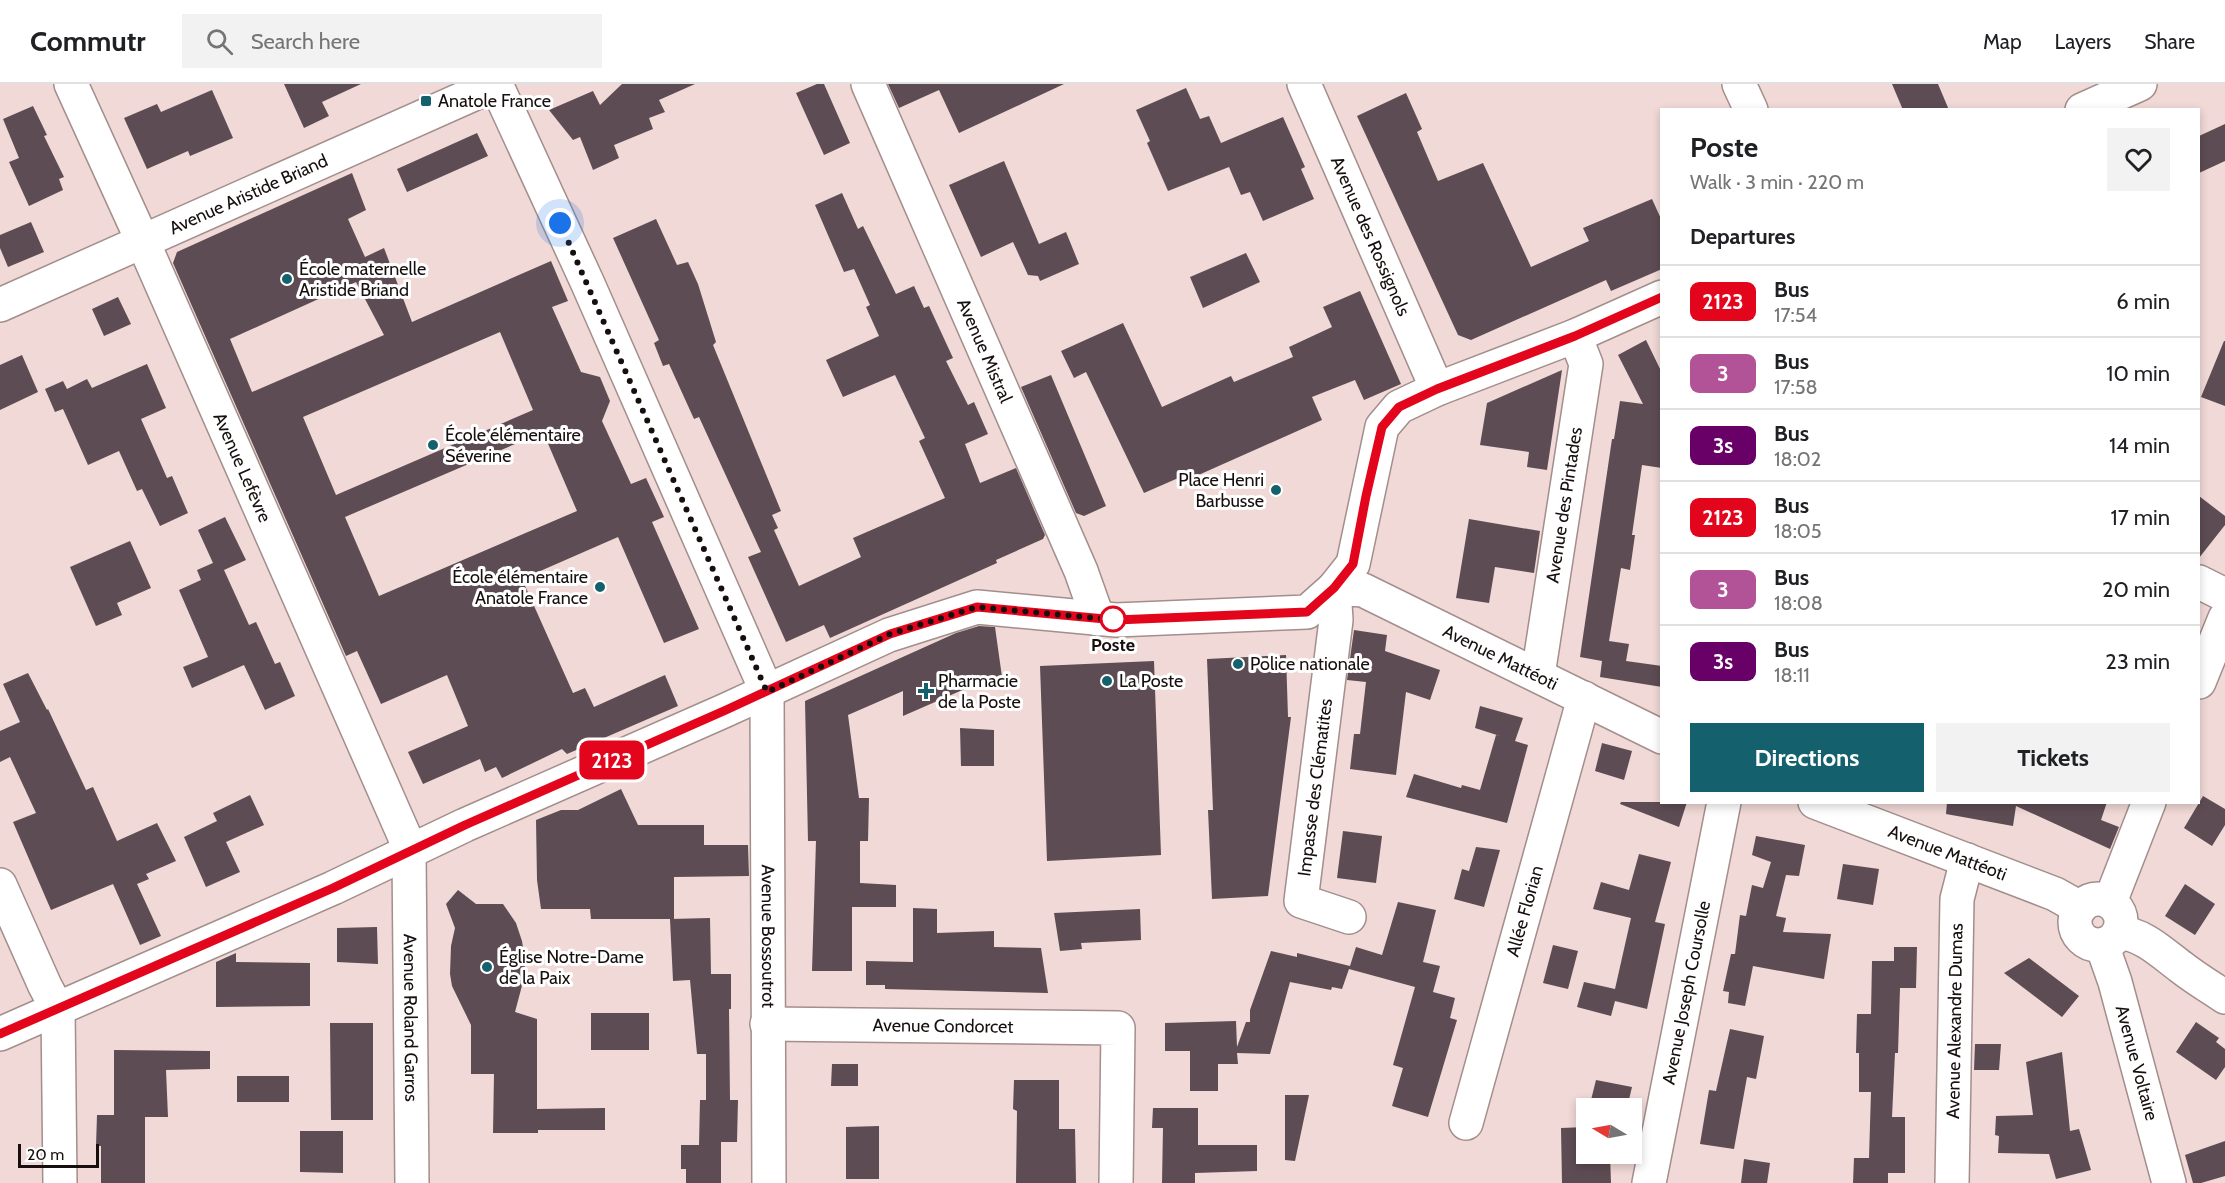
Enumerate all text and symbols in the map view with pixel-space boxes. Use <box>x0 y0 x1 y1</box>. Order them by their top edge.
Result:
search box <box>182 14 602 68</box>
text: Commutr <box>30 24 146 58</box>
icon: search <box>203 25 236 58</box>
text: Search here <box>251 28 360 55</box>
text: Map <box>1983 29 2022 54</box>
text: Layers <box>2055 29 2111 54</box>
text: Share <box>2144 29 2195 54</box>
place label: Anatole France <box>438 90 551 112</box>
marker: Anatole France <box>419 94 433 108</box>
button: heart <box>2107 128 2170 191</box>
text: Poste <box>1690 130 1758 164</box>
street label: Avenue Aristide Briand <box>166 149 331 239</box>
street label: Avenue des Rossignols <box>1326 153 1415 319</box>
text: Walk · 3 min · 220 m <box>1690 170 1864 194</box>
your location <box>545 208 575 238</box>
text: Departures <box>1690 223 1795 250</box>
place label: École maternelle Aristide Briand <box>299 258 426 301</box>
marker: École maternelle Aristide Briand <box>280 272 294 286</box>
text: Bus <box>1774 276 1809 303</box>
text: 6 min <box>2116 288 2170 315</box>
text: 2123 <box>1702 289 1744 314</box>
street label: Avenue Mistral <box>952 295 1017 407</box>
text: 17:54 <box>1774 303 1817 327</box>
text: Bus <box>1774 348 1809 375</box>
text: 10 min <box>2106 360 2170 387</box>
text: 3 <box>1717 361 1729 386</box>
text: 17:58 <box>1774 375 1818 399</box>
street label: Avenue Lefèvre <box>208 409 276 526</box>
text: Bus <box>1774 420 1809 447</box>
place label: École élémentaire Séverine <box>445 424 581 467</box>
street label: Avenue des Pintades <box>1541 426 1587 584</box>
text: 14 min <box>2109 432 2170 459</box>
text: 3s <box>1713 433 1733 458</box>
marker: École élémentaire Séverine <box>426 438 440 452</box>
text: 18:02 <box>1774 447 1821 471</box>
place label: Place Henri Barbusse <box>1178 469 1264 512</box>
marker: Place Henri Barbusse <box>1269 483 1283 497</box>
text: Bus <box>1774 492 1809 519</box>
text: 17 min <box>2111 504 2170 531</box>
text: 2123 <box>1702 505 1744 530</box>
text: 18:05 <box>1774 519 1822 543</box>
text: Bus <box>1774 564 1809 591</box>
place label: École élémentaire Anatole France <box>452 566 588 609</box>
text: 20 min <box>2102 576 2170 603</box>
text: 3 <box>1717 577 1729 602</box>
marker: École élémentaire Anatole France <box>593 580 607 594</box>
text: 18:08 <box>1774 591 1823 615</box>
marker: Poste <box>1100 606 1126 632</box>
street label: Avenue Mattéoti <box>1439 620 1561 695</box>
place label: Poste <box>1091 634 1135 656</box>
text: Bus <box>1774 636 1809 663</box>
text: 23 min <box>2105 648 2170 675</box>
text: 3s <box>1713 649 1733 674</box>
place label: Police nationale <box>1250 653 1370 675</box>
marker: Police nationale <box>1231 657 1245 671</box>
text: 18:11 <box>1774 663 1810 687</box>
place label: Pharmacie de la Poste <box>938 670 1021 713</box>
place label: La Poste <box>1119 670 1183 692</box>
marker: La Poste <box>1100 674 1114 688</box>
marker: Pharmacie de la Poste <box>919 684 933 698</box>
street label: Impasse des Clématites <box>1293 697 1337 878</box>
button: Directions <box>1690 723 1924 792</box>
button: Tickets <box>1936 723 2170 792</box>
line badge: 2123 <box>570 740 654 780</box>
text: 2123 <box>591 748 633 773</box>
street label: Avenue Mattéoti <box>1885 820 2010 885</box>
street label: Allée Florian <box>1502 863 1548 959</box>
street label: Avenue Bossoutrot <box>757 865 779 1008</box>
street label: Avenue Joseph Coursolle <box>1658 899 1715 1086</box>
street label: Avenue Alexandre Dumas <box>1942 923 1968 1119</box>
street label: Avenue Roland Garros <box>399 934 422 1102</box>
place label: Église Notre-Dame de la Paix <box>499 946 644 989</box>
marker: Église Notre-Dame de la Paix <box>480 960 494 974</box>
street label: Avenue Voltaire <box>2111 1003 2163 1123</box>
street label: Avenue Condorcet <box>873 1014 1013 1038</box>
north arrow <box>1576 1098 1642 1164</box>
map controls <box>1576 1098 1642 1164</box>
scale bar <box>18 1141 99 1168</box>
text: 20 m <box>27 1145 64 1164</box>

